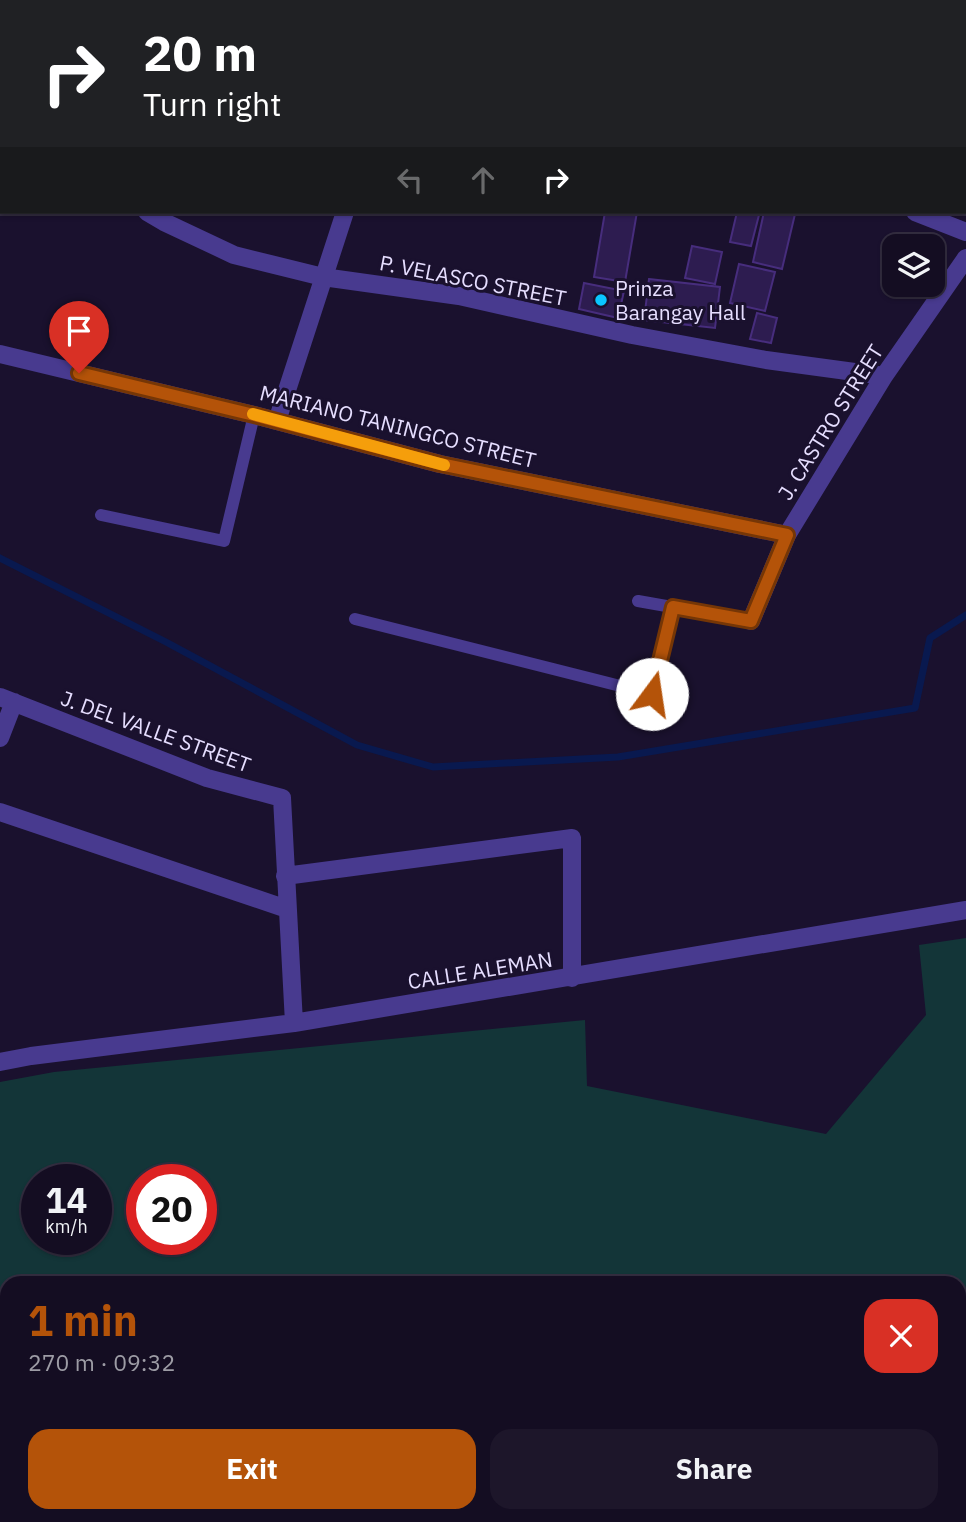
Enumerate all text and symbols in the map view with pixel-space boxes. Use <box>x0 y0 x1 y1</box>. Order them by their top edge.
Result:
text: 20 m <box>143 21 257 84</box>
icon: right <box>28 28 119 119</box>
text: Turn right <box>143 83 281 125</box>
icon: left <box>391 161 429 199</box>
icon: ahead <box>464 161 502 199</box>
icon: right <box>537 161 575 199</box>
map controls <box>882 234 945 297</box>
button: layers <box>882 234 945 297</box>
street label: P. VELASCO STREET <box>377 248 569 312</box>
place label: Prinza Barangay Hall <box>615 274 746 326</box>
marker: Prinza Barangay Hall <box>593 292 609 308</box>
pin <box>49 301 109 373</box>
icon: arrive <box>60 312 98 350</box>
street label: J. CASTRO STREET <box>771 339 889 505</box>
street label: MARIANO TANINGCO STREET <box>257 378 539 474</box>
position arrow <box>615 657 689 731</box>
street label: J. DEL VALLE STREET <box>57 684 255 778</box>
street label: CALLE ALEMAN <box>406 945 554 995</box>
speed limit sign: 20 <box>126 1164 217 1255</box>
text: 14 <box>45 1177 88 1223</box>
text: km/h <box>45 1215 88 1238</box>
text: 1 min <box>28 1293 138 1348</box>
button: close <box>864 1299 938 1373</box>
text: 270 m · 09:32 <box>28 1347 175 1377</box>
button: Exit <box>28 1429 476 1509</box>
button: Share <box>490 1429 938 1509</box>

